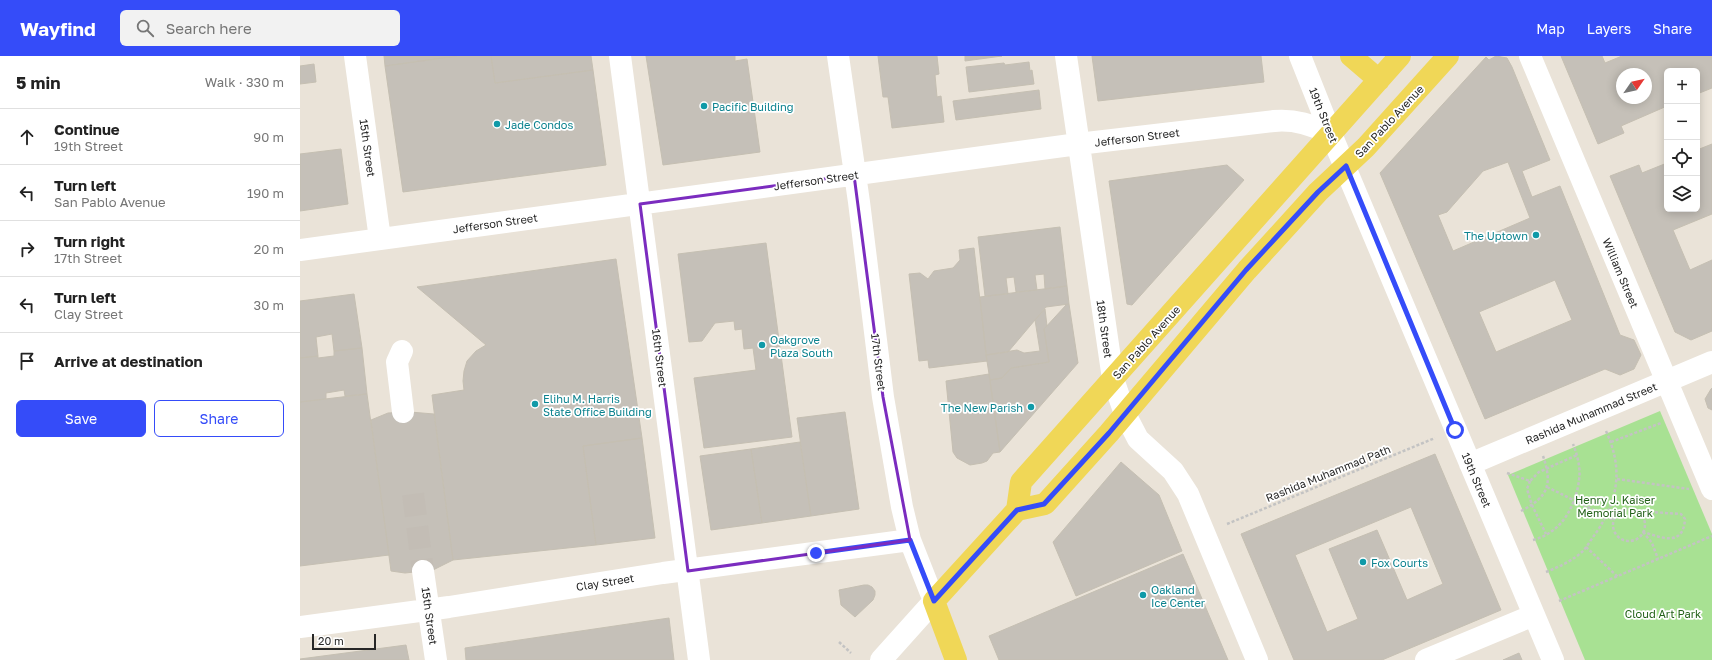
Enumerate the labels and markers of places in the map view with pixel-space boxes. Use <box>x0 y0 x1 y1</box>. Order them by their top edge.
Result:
place label: Pacific Building <box>712 100 794 113</box>
marker: Pacific Building <box>699 101 709 111</box>
place label: Jade Condos <box>505 118 573 131</box>
marker: Jade Condos <box>492 119 502 129</box>
place label: The Uptown <box>1464 229 1528 242</box>
marker: The Uptown <box>1531 230 1541 240</box>
place label: Oakgrove Plaza South <box>770 333 833 359</box>
marker: Oakgrove Plaza South <box>757 340 767 350</box>
place label: Elihu M. Harris State Office Building <box>543 392 652 418</box>
marker: Elihu M. Harris State Office Building <box>530 399 540 409</box>
place label: The New Parish <box>941 401 1023 414</box>
marker: The New Parish <box>1026 402 1036 412</box>
place label: Fox Courts <box>1371 556 1428 569</box>
marker: Fox Courts <box>1358 557 1368 567</box>
place label: Oakland Ice Center <box>1151 583 1206 609</box>
marker: Oakland Ice Center <box>1138 590 1148 600</box>

